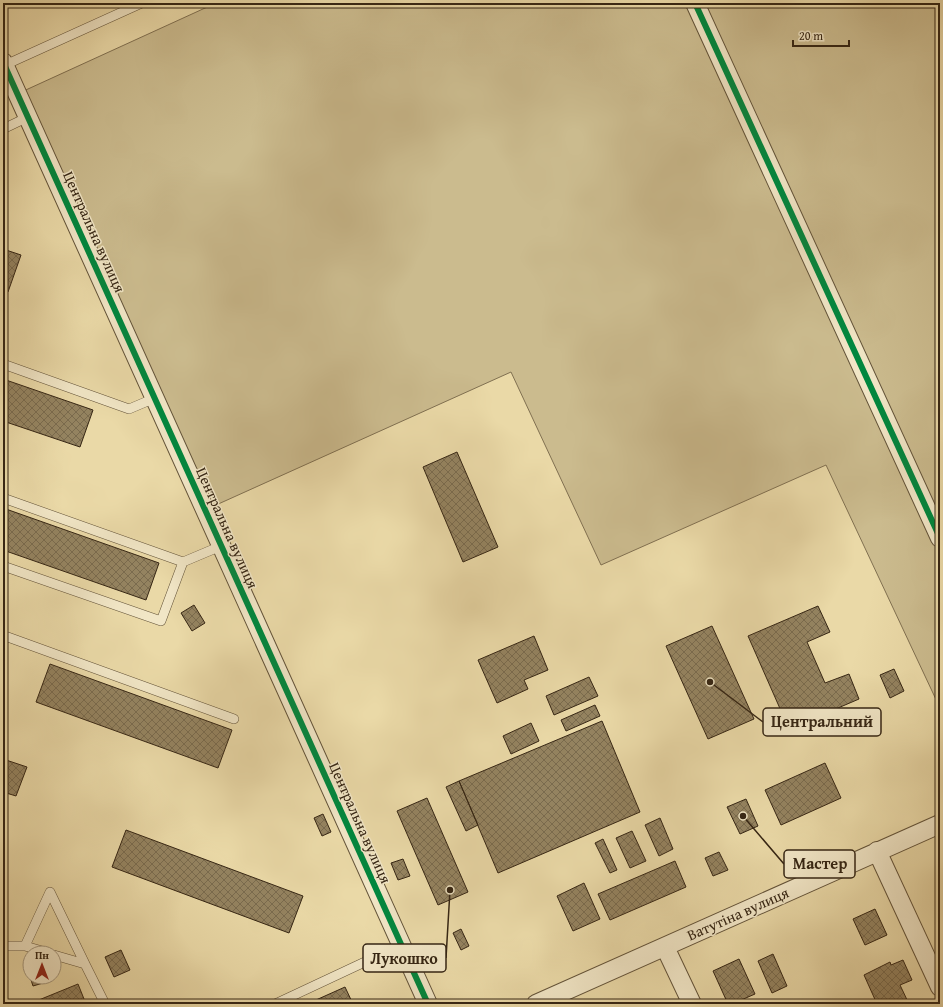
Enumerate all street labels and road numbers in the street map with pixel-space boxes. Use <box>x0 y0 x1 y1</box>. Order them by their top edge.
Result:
street label: Центральна вулиця <box>58 168 131 296</box>
street label: Центральна вулиця <box>191 464 264 592</box>
street label: Центральна вулиця <box>324 759 397 887</box>
street label: Ватутіна вулиця <box>684 882 792 945</box>

